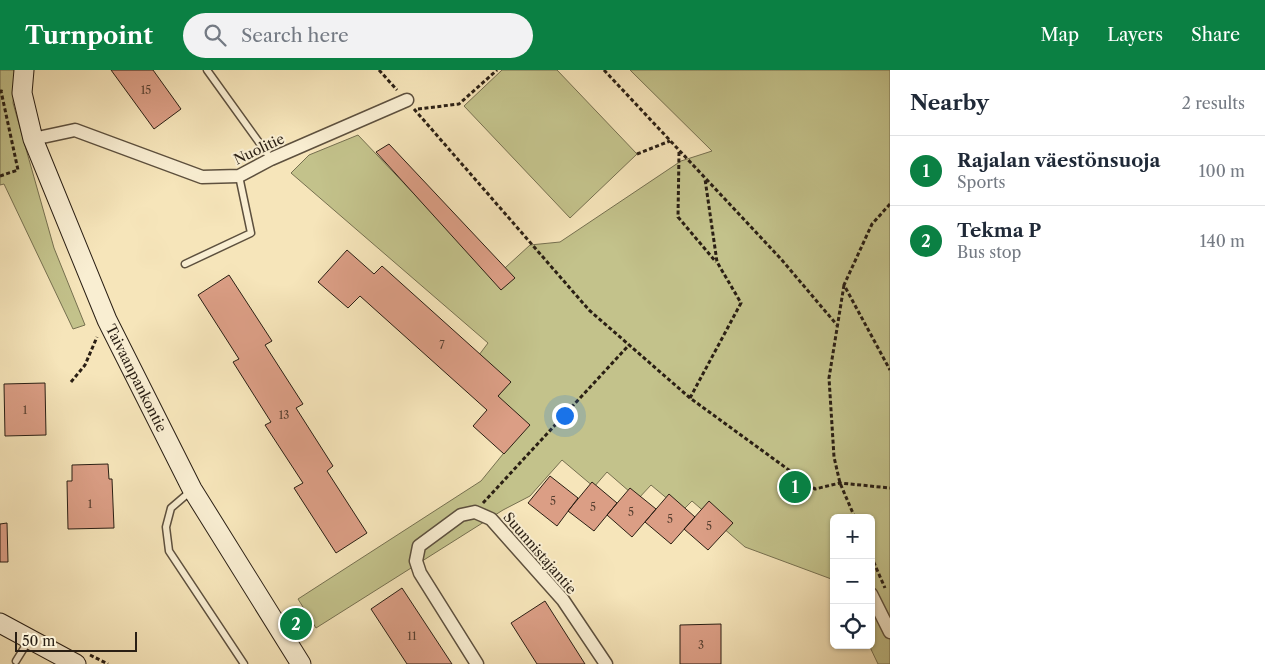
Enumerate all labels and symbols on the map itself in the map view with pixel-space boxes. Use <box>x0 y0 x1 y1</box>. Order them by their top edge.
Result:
house number: 15 <box>141 83 151 97</box>
street label: Nuolitie <box>231 129 287 169</box>
street label: Taivaanpankontie <box>102 321 171 435</box>
house number: 7 <box>439 338 445 352</box>
house number: 1 <box>23 403 28 417</box>
your location <box>552 403 578 429</box>
house number: 13 <box>279 408 289 422</box>
pin: 1 <box>779 468 811 506</box>
house number: 5 <box>550 494 556 508</box>
house number: 1 <box>88 497 93 511</box>
house number: 5 <box>590 500 596 514</box>
house number: 5 <box>628 505 634 519</box>
street label: Suunnistajantie <box>499 508 581 598</box>
house number: 5 <box>667 512 673 526</box>
house number: 5 <box>706 519 712 533</box>
pin: 2 <box>280 605 312 643</box>
scale bar <box>15 629 138 652</box>
house number: 11 <box>407 629 417 643</box>
house number: 3 <box>698 638 704 652</box>

